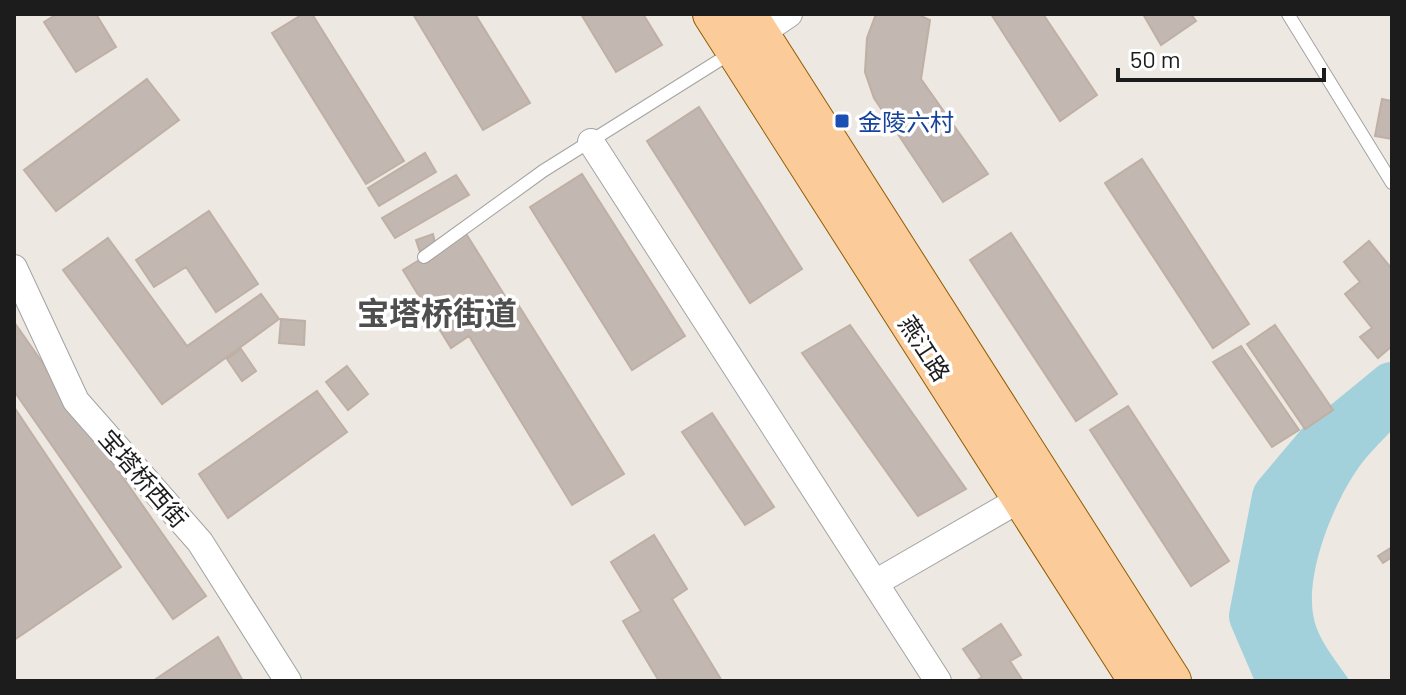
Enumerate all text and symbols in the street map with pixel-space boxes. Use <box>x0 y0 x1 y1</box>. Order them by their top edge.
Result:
scale bar <box>1118 32 1324 82</box>
text: 50 m <box>1130 44 1181 73</box>
place label: 金陵六村 <box>858 107 954 136</box>
marker: 金陵六村 <box>833 112 851 130</box>
district label: 宝塔桥街道 <box>357 293 517 331</box>
street label: 燕江路 <box>893 310 957 386</box>
street label: 宝塔桥西街 <box>94 423 194 533</box>

